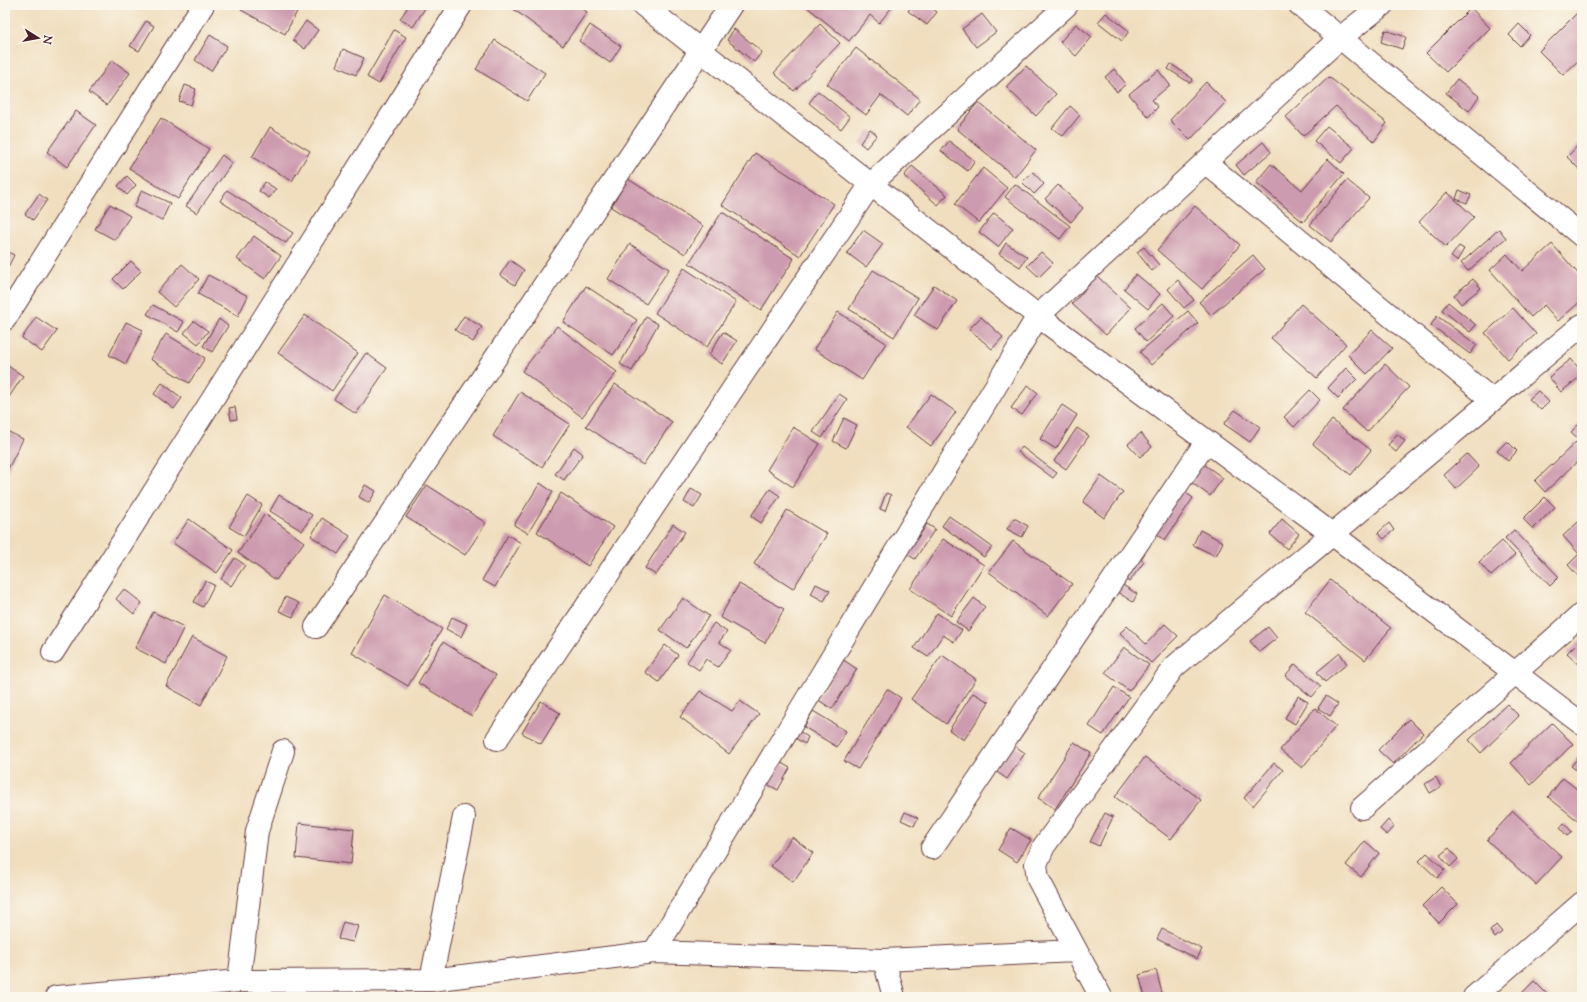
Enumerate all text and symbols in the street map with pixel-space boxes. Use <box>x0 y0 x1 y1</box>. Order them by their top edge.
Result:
north arrow <box>18 18 58 58</box>
text: N <box>38 33 56 46</box>

